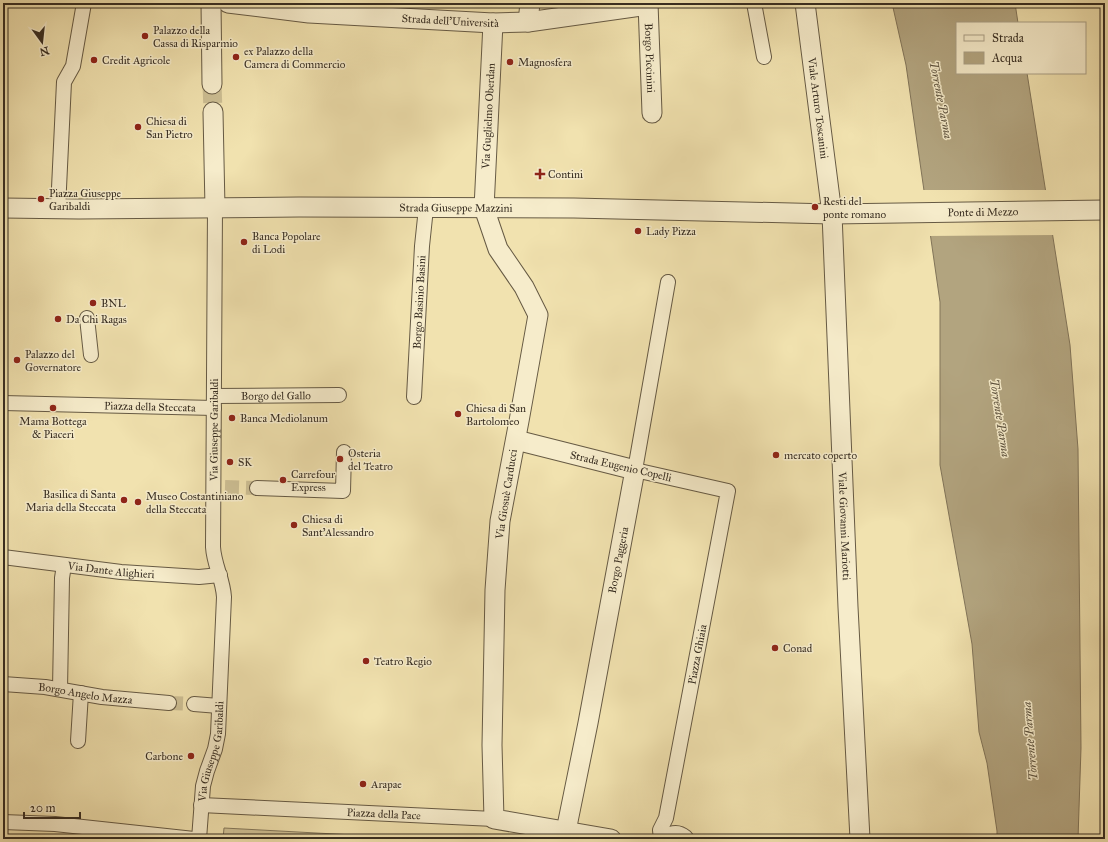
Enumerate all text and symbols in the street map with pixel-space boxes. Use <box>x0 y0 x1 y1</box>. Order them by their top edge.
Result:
street label: Strada dell'Università <box>401 12 499 30</box>
north arrow <box>22 22 62 62</box>
legend <box>956 22 1086 74</box>
street label: Borgo Piccinini <box>642 23 657 93</box>
place label: Palazzo della Cassa di Risparmio <box>153 24 238 50</box>
marker: Palazzo della Cassa di Risparmio <box>140 31 150 41</box>
text: Strada <box>992 31 1025 45</box>
text: N <box>38 44 51 59</box>
place label: ex Palazzo della Camera di Commercio <box>244 45 346 71</box>
text: Acqua <box>991 51 1023 66</box>
marker: ex Palazzo della Camera di Commercio <box>231 52 241 62</box>
place label: Credit Agricole <box>102 54 171 67</box>
marker: Credit Agricole <box>89 55 99 65</box>
place label: Magnosfera <box>518 56 572 69</box>
street label: Viale Arturo Toscanini <box>805 56 831 160</box>
marker: Magnosfera <box>505 57 515 67</box>
water label: Torrente Parma <box>927 60 955 140</box>
street label: Via Guglielmo Oberdan <box>479 63 498 170</box>
place label: Chiesa di San Pietro <box>146 115 193 141</box>
marker: Chiesa di San Pietro <box>133 122 143 132</box>
place label: Contini <box>548 168 583 181</box>
marker: Contini <box>535 169 545 179</box>
place label: Piazza Giuseppe Garibaldi <box>49 187 122 213</box>
marker: Piazza Giuseppe Garibaldi <box>36 194 46 204</box>
place label: Resti del ponte romano <box>822 195 886 221</box>
street label: Strada Giuseppe Mazzini <box>399 201 513 215</box>
marker: Resti del ponte romano <box>810 202 820 212</box>
street label: Ponte di Mezzo <box>947 205 1019 219</box>
place label: Lady Pizza <box>646 225 696 238</box>
marker: Lady Pizza <box>633 226 643 236</box>
place label: Banca Popolare di Lodi <box>252 230 321 256</box>
marker: Banca Popolare di Lodi <box>239 237 249 247</box>
street label: Borgo Basinio Basini <box>411 255 429 349</box>
place label: BNL <box>101 297 126 310</box>
marker: BNL <box>88 298 98 308</box>
place label: Da Chi Ragas <box>66 313 127 326</box>
marker: Da Chi Ragas <box>53 314 63 324</box>
place label: Palazzo del Governatore <box>25 348 82 374</box>
marker: Palazzo del Governatore <box>12 355 22 365</box>
water label: Torrente Parma <box>987 378 1013 458</box>
street label: Via Giuseppe Garibaldi <box>207 379 221 482</box>
street label: Borgo del Gallo <box>241 389 311 403</box>
street label: Piazza della Steccata <box>104 399 196 415</box>
place label: Chiesa di San Bartolomeo <box>466 402 526 428</box>
marker: Mama Bottega & Piaceri <box>48 403 58 413</box>
marker: Chiesa di San Bartolomeo <box>453 409 463 419</box>
place label: Banca Mediolanum <box>240 412 329 425</box>
marker: Banca Mediolanum <box>227 413 237 423</box>
place label: Mama Bottega & Piaceri <box>19 415 87 441</box>
place label: Osteria del Teatro <box>348 447 393 473</box>
street label: Via Giosuè Carducci <box>493 448 520 541</box>
street label: Strada Eugenio Copelli <box>569 448 673 485</box>
place label: mercato coperto <box>784 449 857 462</box>
marker: mercato coperto <box>771 450 781 460</box>
marker: Osteria del Teatro <box>335 454 345 464</box>
place label: SK <box>238 456 253 469</box>
marker: SK <box>225 457 235 467</box>
place label: Carrefour Express <box>291 468 336 494</box>
street label: Viale Giovanni Mariotti <box>835 471 853 581</box>
marker: Carrefour Express <box>278 475 288 485</box>
place label: Basilica di Santa Maria della Steccata <box>26 488 116 514</box>
place label: Museo Costantiniano della Steccata <box>146 490 244 516</box>
marker: Basilica di Santa Maria della Steccata <box>119 495 129 505</box>
marker: Museo Costantiniano della Steccata <box>133 497 143 507</box>
place label: Chiesa di Sant'Alessandro <box>302 513 374 539</box>
marker: Chiesa di Sant'Alessandro <box>289 520 299 530</box>
street label: Borgo Paggeria <box>606 525 631 594</box>
street label: Via Dante Alighieri <box>66 559 155 581</box>
street label: Piazza Ghiaia <box>685 623 710 686</box>
place label: Conad <box>783 642 813 655</box>
marker: Conad <box>770 643 780 653</box>
place label: Teatro Regio <box>374 655 432 668</box>
marker: Teatro Regio <box>361 656 371 666</box>
street label: Borgo Angelo Mazza <box>38 681 133 707</box>
street label: Via Giuseppe Garibaldi <box>196 701 226 803</box>
water label: Torrente Parma <box>1020 701 1040 781</box>
place label: Carbone <box>145 750 183 763</box>
marker: Carbone <box>186 751 196 761</box>
place label: Arapae <box>370 778 402 791</box>
marker: Arapae <box>358 779 368 789</box>
scale bar <box>24 794 80 820</box>
text: 20 m <box>30 801 56 815</box>
street label: Piazza della Pace <box>346 806 422 823</box>

